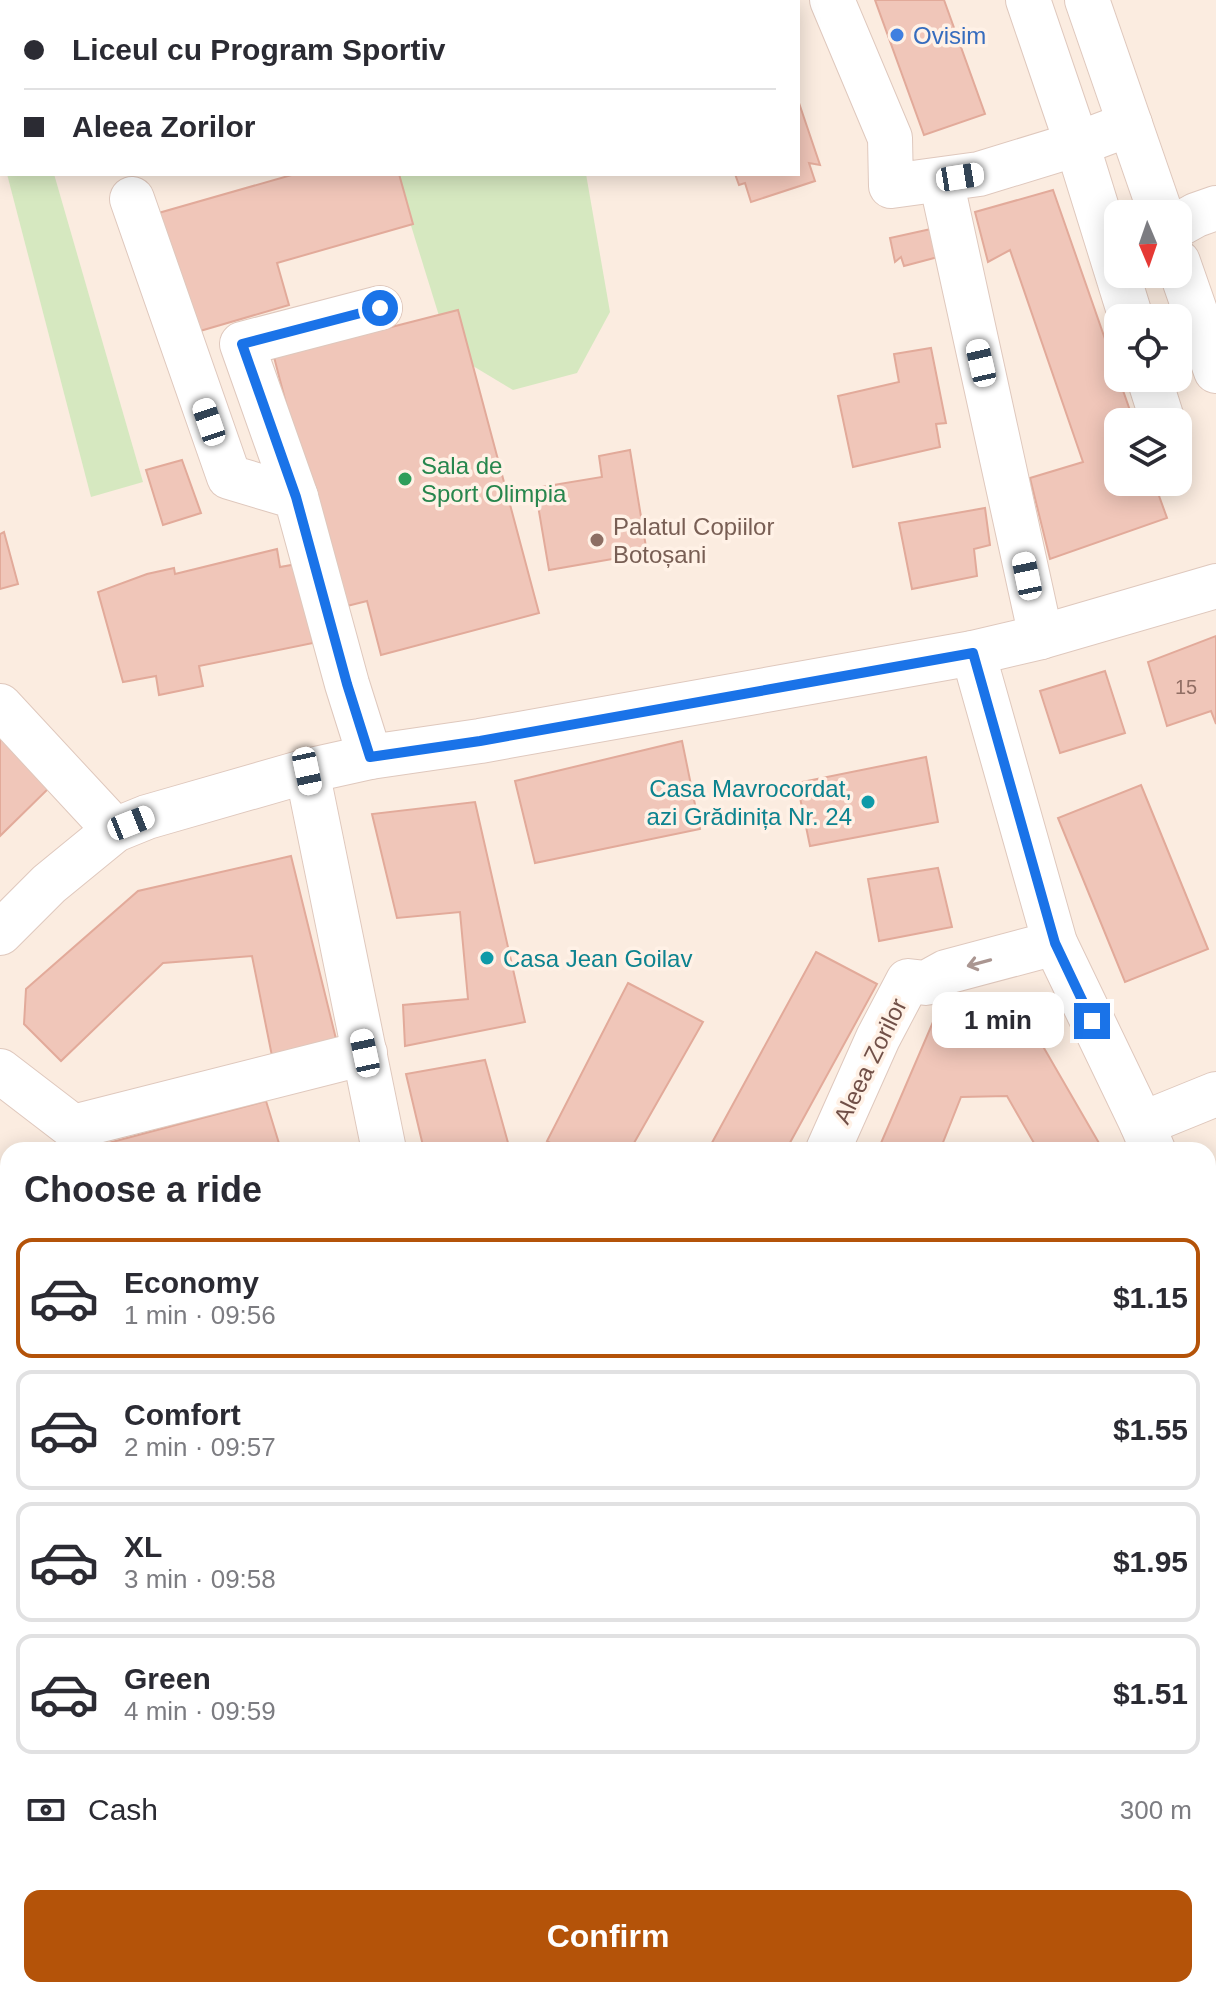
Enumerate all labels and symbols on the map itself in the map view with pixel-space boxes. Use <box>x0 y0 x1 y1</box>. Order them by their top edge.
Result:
place label: Ovisim <box>913 22 986 49</box>
marker: Ovisim <box>888 26 906 44</box>
car <box>934 161 986 193</box>
north arrow <box>1104 200 1192 288</box>
route start <box>362 290 398 326</box>
car <box>964 337 998 389</box>
car <box>190 395 228 449</box>
place label: Sala de Sport Olimpia <box>421 452 567 507</box>
marker: Sala de Sport Olimpia <box>396 470 414 488</box>
place label: Palatul Copiilor Botoșani <box>613 513 774 568</box>
marker: Palatul Copiilor Botoșani <box>588 531 606 549</box>
car <box>1010 550 1044 602</box>
house number: 15 <box>1175 676 1197 698</box>
car <box>290 745 324 797</box>
place label: Casa Mavrocordat, azi Grădinița Nr. 24 <box>647 775 852 830</box>
marker: Casa Mavrocordat, azi Grădinița Nr. 24 <box>859 793 877 811</box>
car <box>104 803 158 843</box>
place label: Casa Jean Goilav <box>503 945 692 972</box>
marker: Casa Jean Goilav <box>478 949 496 967</box>
one-way arrow <box>967 956 993 971</box>
callout: 1 min <box>932 993 1064 1049</box>
street label: Aleea Zorilor <box>828 994 912 1128</box>
route end <box>1074 1003 1110 1039</box>
car <box>348 1027 382 1079</box>

